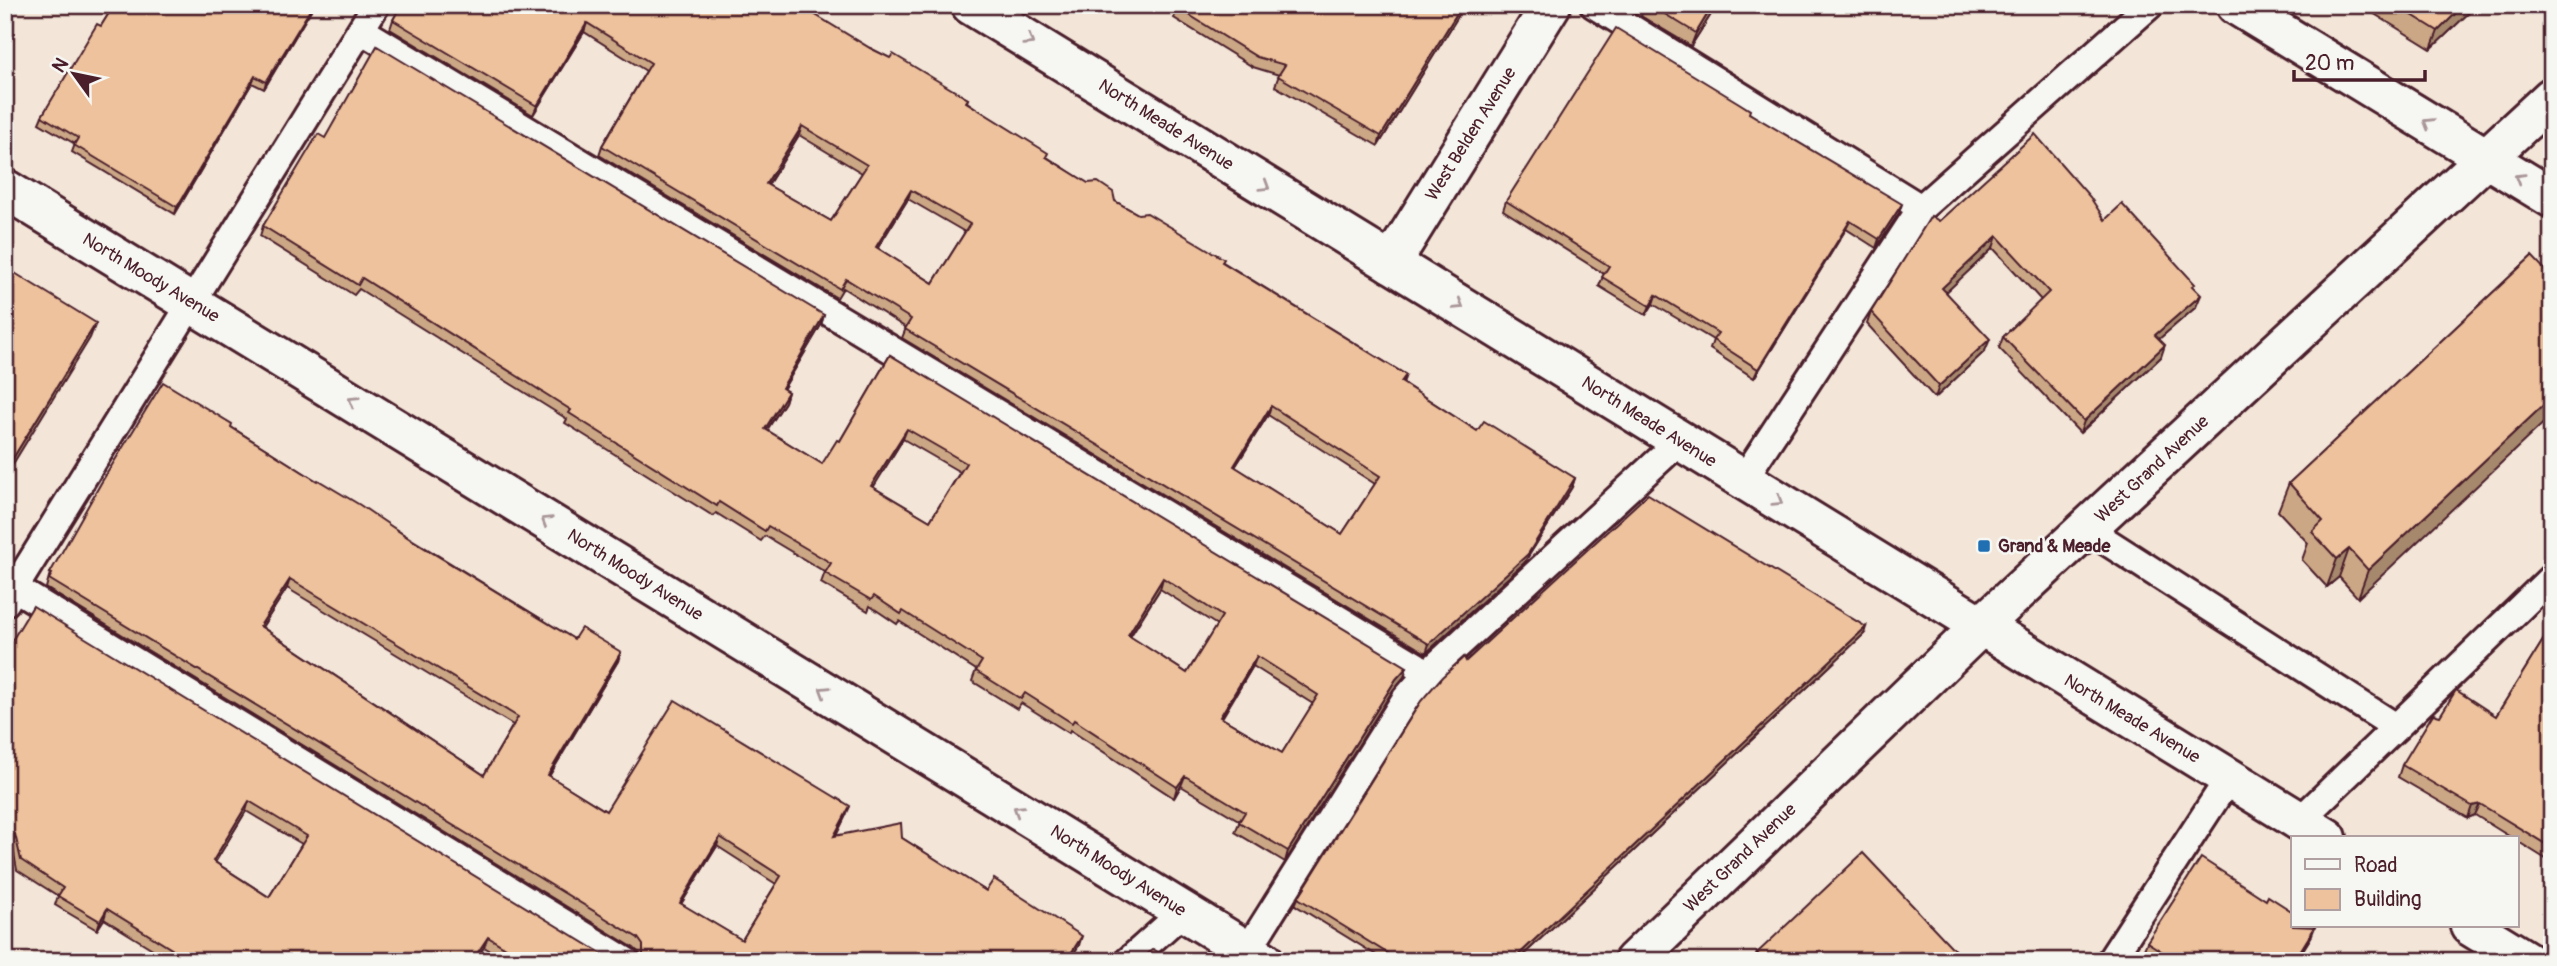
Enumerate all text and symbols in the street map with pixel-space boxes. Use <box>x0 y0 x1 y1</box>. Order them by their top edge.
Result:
one-way arrow <box>1021 33 1034 46</box>
north arrow <box>38 38 108 108</box>
scale bar <box>2294 38 2426 82</box>
text: 20 m <box>2305 50 2354 77</box>
text: N <box>47 53 74 77</box>
street label: West Belden Avenue <box>1421 63 1522 205</box>
street label: North Meade Avenue <box>1094 74 1238 176</box>
one-way arrow <box>2423 118 2436 131</box>
one-way arrow <box>2514 174 2527 187</box>
one-way arrow <box>1257 177 1270 190</box>
street label: North Moody Avenue <box>78 228 224 328</box>
one-way arrow <box>1451 296 1464 309</box>
street label: North Meade Avenue <box>1577 371 1721 473</box>
one-way arrow <box>347 397 360 410</box>
street label: West Grand Avenue <box>2090 410 2214 528</box>
one-way arrow <box>1770 492 1783 505</box>
one-way arrow <box>541 516 554 529</box>
street label: North Moody Avenue <box>563 524 707 626</box>
place label: Grand & Meade <box>1998 535 2111 558</box>
marker: Grand & Meade <box>1976 538 1992 554</box>
street label: North Meade Avenue <box>2060 669 2205 769</box>
one-way arrow <box>818 686 831 699</box>
street label: West Grand Avenue <box>1679 798 1801 918</box>
one-way arrow <box>1012 805 1025 818</box>
street label: North Moody Avenue <box>1046 820 1190 922</box>
legend <box>2291 836 2518 928</box>
text: Road <box>2354 852 2398 879</box>
text: Building <box>2354 886 2421 913</box>

